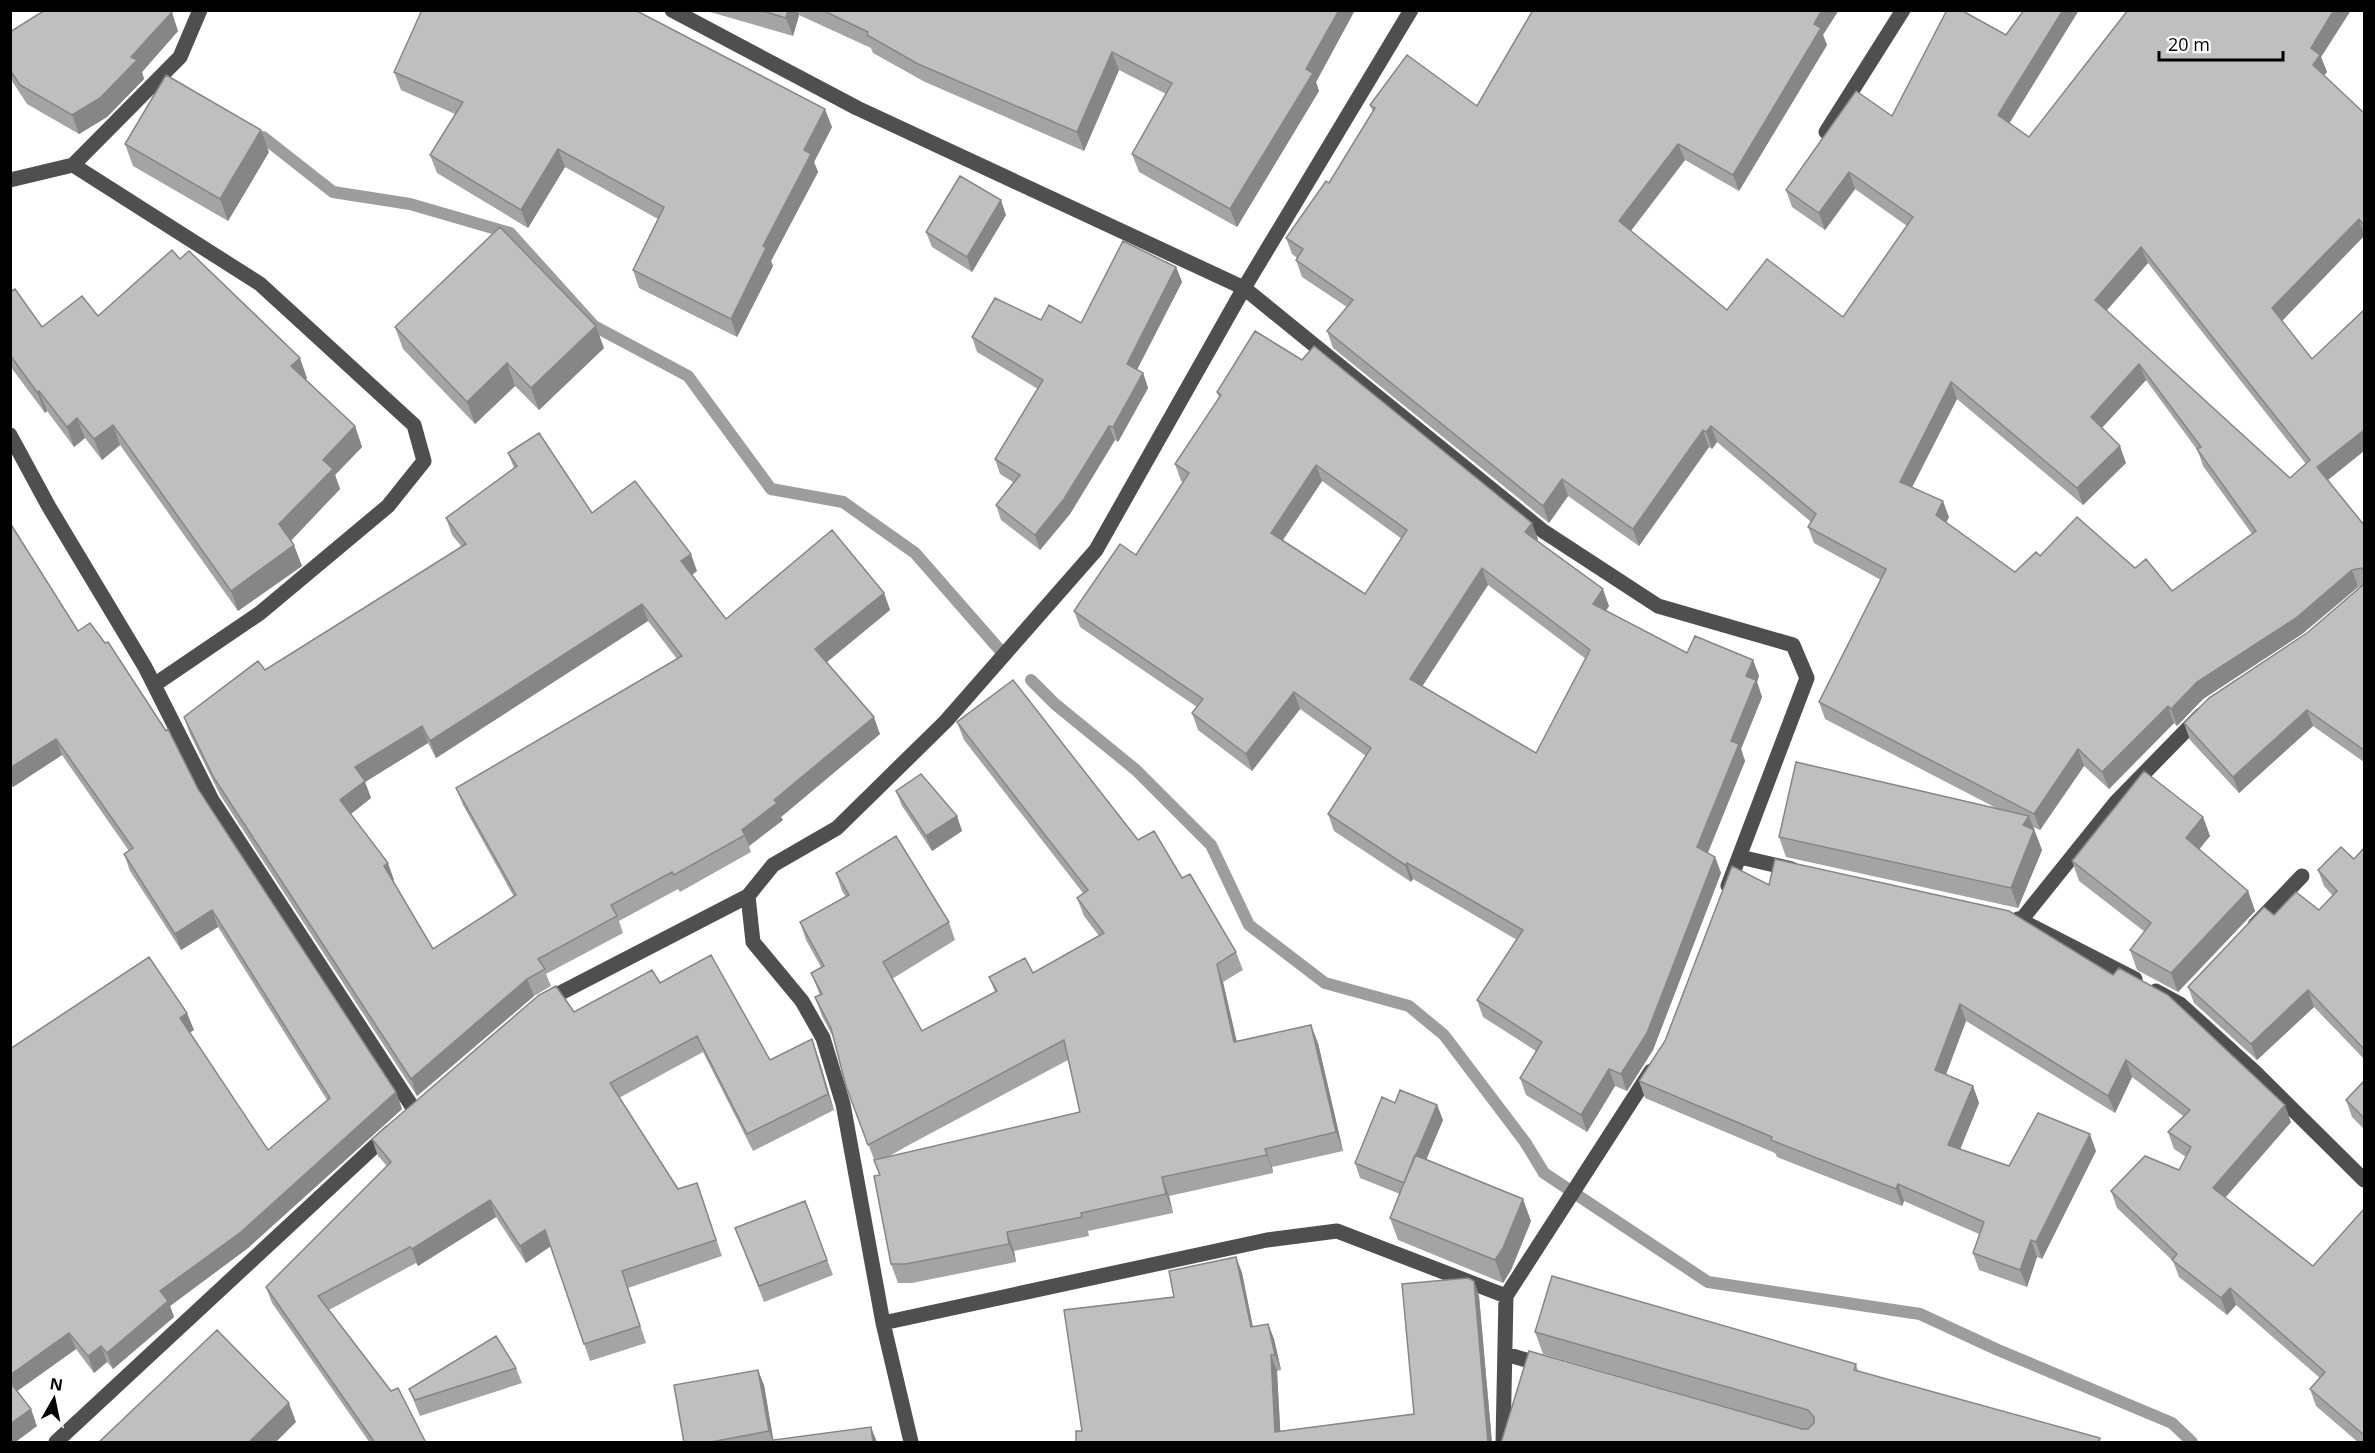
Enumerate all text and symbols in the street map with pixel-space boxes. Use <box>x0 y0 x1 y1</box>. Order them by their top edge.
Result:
scale bar <box>2159 24 2284 62</box>
text: 20 m <box>2168 32 2210 56</box>
north arrow <box>24 1369 84 1429</box>
text: N <box>48 1372 64 1396</box>

